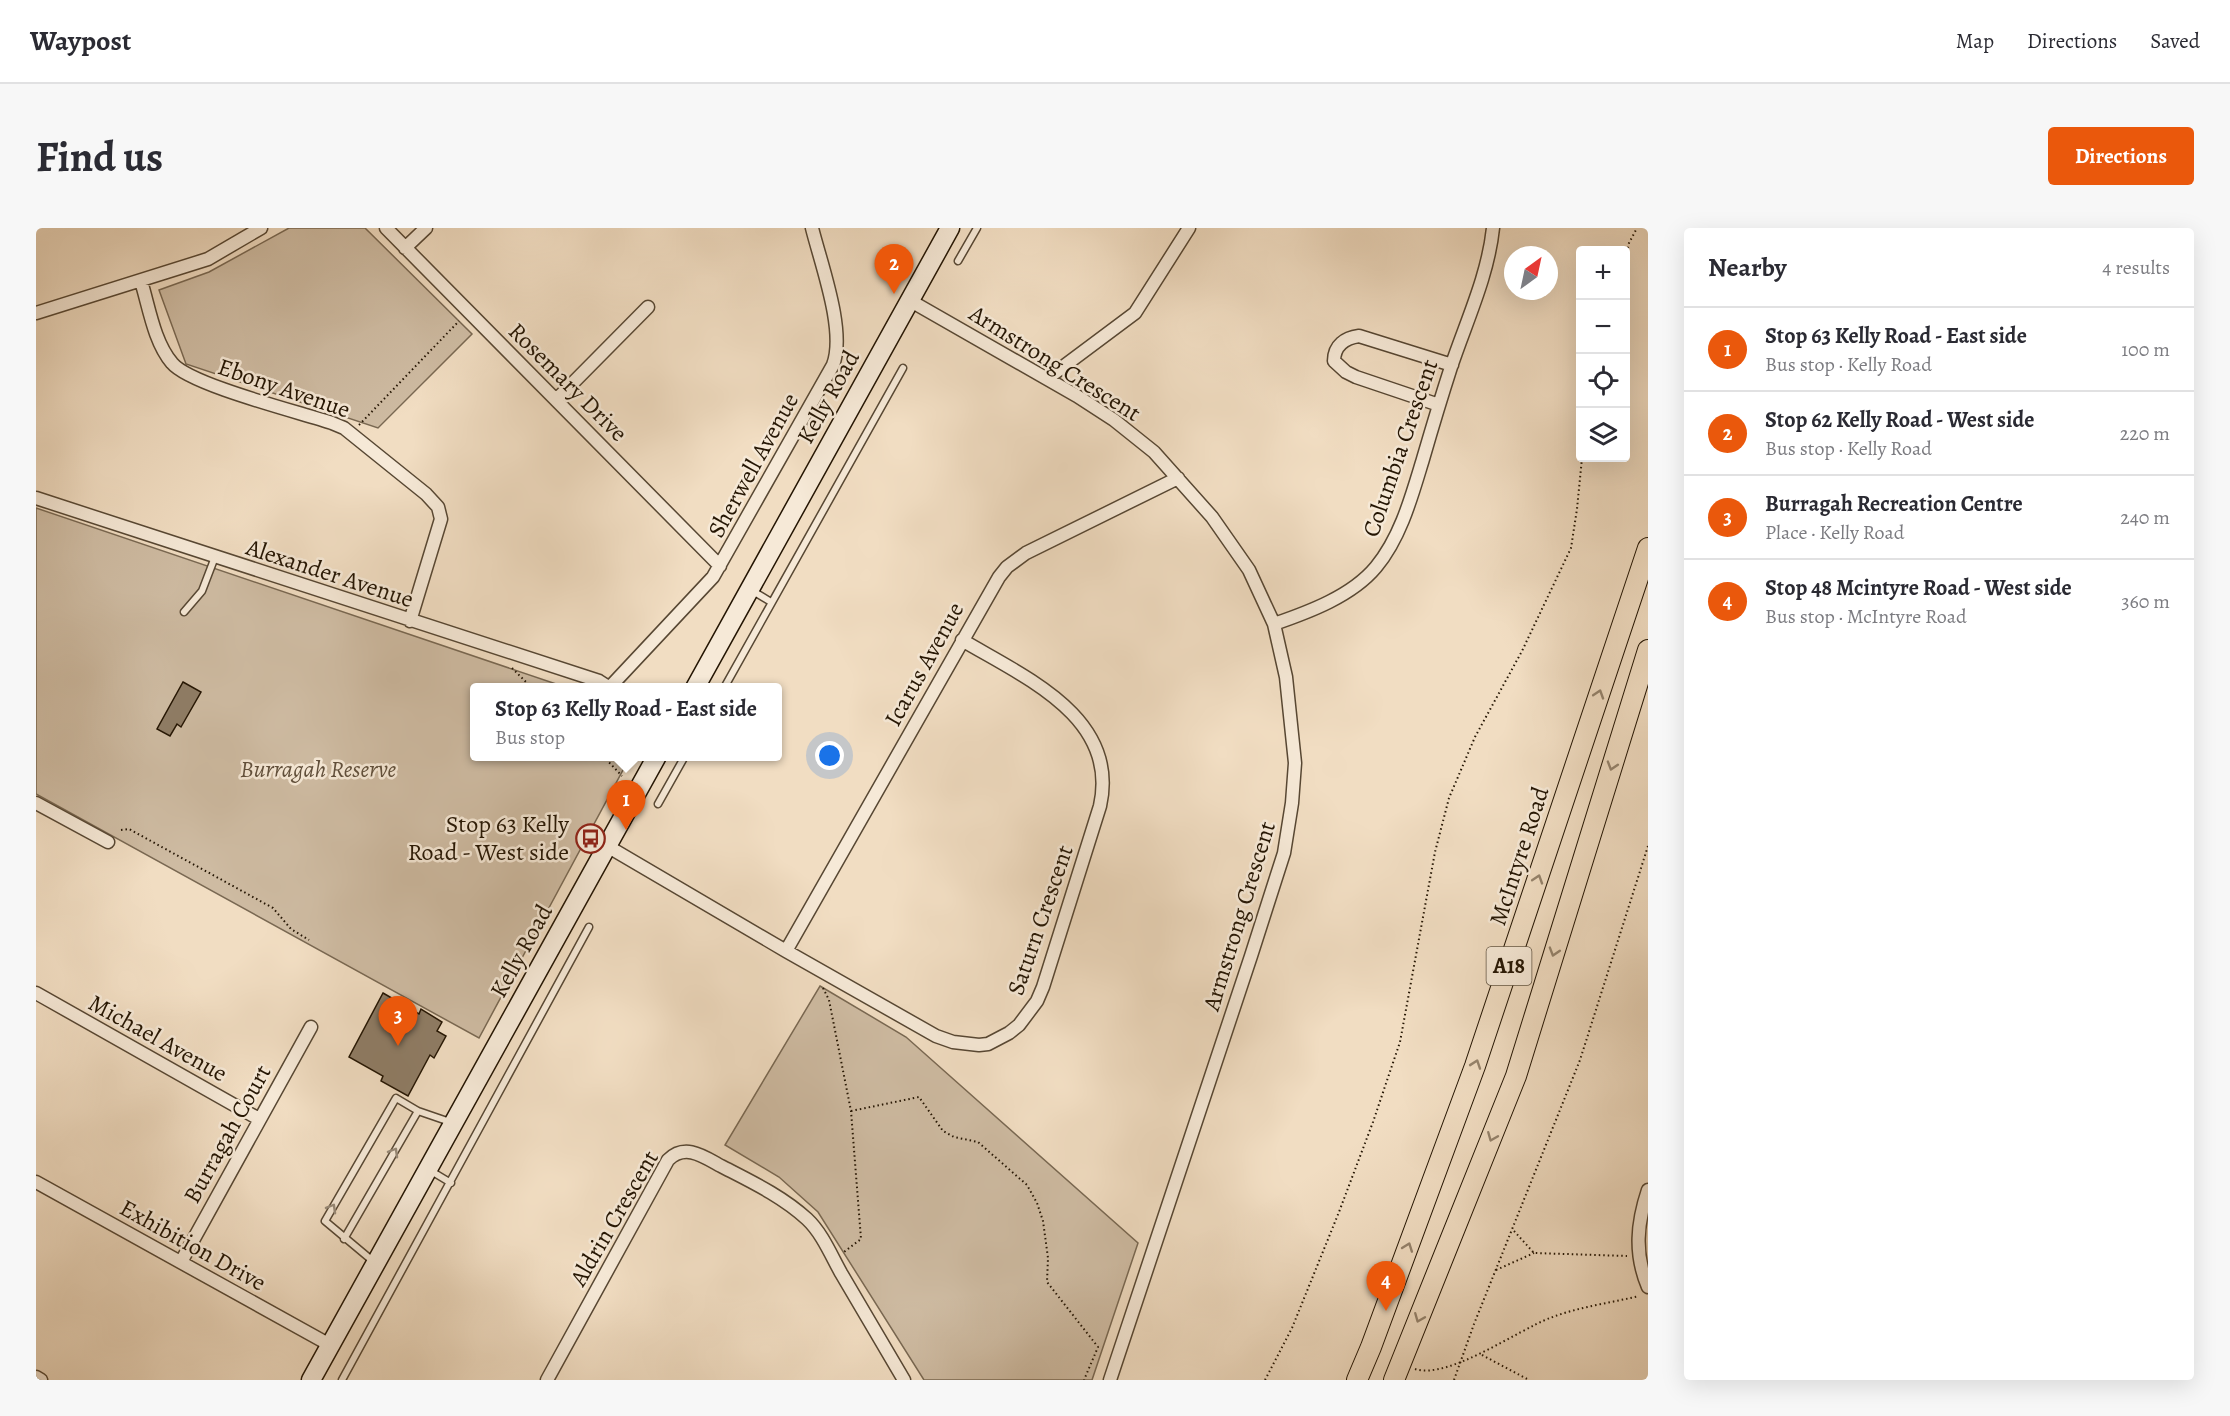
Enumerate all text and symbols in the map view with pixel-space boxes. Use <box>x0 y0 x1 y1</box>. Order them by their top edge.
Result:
text: Waypost <box>30 22 131 60</box>
text: Map <box>1956 27 1994 55</box>
text: Directions <box>2027 27 2117 55</box>
text: Saved <box>2150 27 2200 55</box>
button: Directions <box>2048 127 2194 185</box>
text: Find us <box>36 128 163 185</box>
pin: 2 <box>874 244 914 294</box>
north arrow <box>1504 246 1558 300</box>
map controls <box>1576 246 1630 462</box>
button: + <box>1576 246 1630 300</box>
text: Nearby <box>1708 250 1787 285</box>
text: 4 results <box>2102 254 2170 281</box>
street label: Armstrong Crescent <box>962 297 1147 429</box>
button: − <box>1576 300 1630 354</box>
street label: Rosemary Drive <box>501 315 635 449</box>
text: Stop 63 Kelly Road - East side <box>1765 321 2027 351</box>
text: 1 <box>1724 336 1731 363</box>
text: 100 m <box>2121 336 2170 363</box>
street label: Kelly Road <box>789 344 867 449</box>
street label: Ebony Avenue <box>214 350 354 426</box>
text: Bus stop · Kelly Road <box>1765 351 1932 378</box>
button: locate <box>1576 354 1630 408</box>
street label: Columbia Crescent <box>1355 355 1445 541</box>
street label: Sherwell Avenue <box>700 387 806 543</box>
text: Stop 62 Kelly Road - West side <box>1765 405 2034 435</box>
button: layers <box>1576 408 1630 462</box>
text: 2 <box>1723 420 1732 447</box>
text: 220 m <box>2120 420 2170 447</box>
text: Bus stop · Kelly Road <box>1765 435 1932 462</box>
text: Burragah Recreation Centre <box>1765 489 2023 519</box>
text: 3 <box>1723 504 1732 531</box>
text: 240 m <box>2120 504 2170 531</box>
text: Place · Kelly Road <box>1765 519 1904 546</box>
street label: Alexander Avenue <box>241 531 418 615</box>
text: Stop 48 Mcintyre Road - West side <box>1765 573 2072 603</box>
text: 4 <box>1723 588 1732 615</box>
text: 360 m <box>2121 588 2170 615</box>
street label: Icarus Avenue <box>877 596 971 732</box>
text: Bus stop · McIntyre Road <box>1765 603 1967 630</box>
popup <box>470 683 782 761</box>
one-way arrow <box>1592 689 1605 700</box>
text: Stop 63 Kelly Road - East side <box>495 694 757 724</box>
text: Bus stop <box>495 724 565 751</box>
your location <box>815 741 844 770</box>
park label: Burragah Reserve <box>240 753 396 785</box>
one-way arrow <box>1607 760 1619 771</box>
pin: 1 <box>606 780 646 830</box>
street label: McIntyre Road <box>1482 783 1556 929</box>
place label: Stop 63 Kelly Road - West side <box>408 808 569 868</box>
street label: Armstrong Crescent <box>1195 817 1283 1016</box>
bus stop icon: Stop 63 Kelly Road - West side <box>574 822 606 854</box>
street label: Saturn Crescent <box>999 841 1081 999</box>
one-way arrow <box>1530 874 1543 885</box>
street label: Kelly Road <box>482 898 560 1003</box>
one-way arrow <box>1549 946 1561 957</box>
road number: A18 <box>1486 947 1532 985</box>
street label: Michael Avenue <box>83 987 233 1089</box>
pin: 3 <box>378 996 418 1046</box>
street label: Burragah Court <box>176 1059 278 1209</box>
one-way arrow <box>1469 1059 1481 1070</box>
one-way arrow <box>1486 1131 1499 1142</box>
street label: Aldrin Crescent <box>562 1144 666 1293</box>
one-way arrow <box>387 1148 399 1158</box>
street label: Exhibition Drive <box>114 1192 272 1298</box>
one-way arrow <box>325 1204 337 1214</box>
one-way arrow <box>1401 1242 1414 1253</box>
pin: 4 <box>1366 1262 1406 1311</box>
one-way arrow <box>1414 1312 1426 1323</box>

